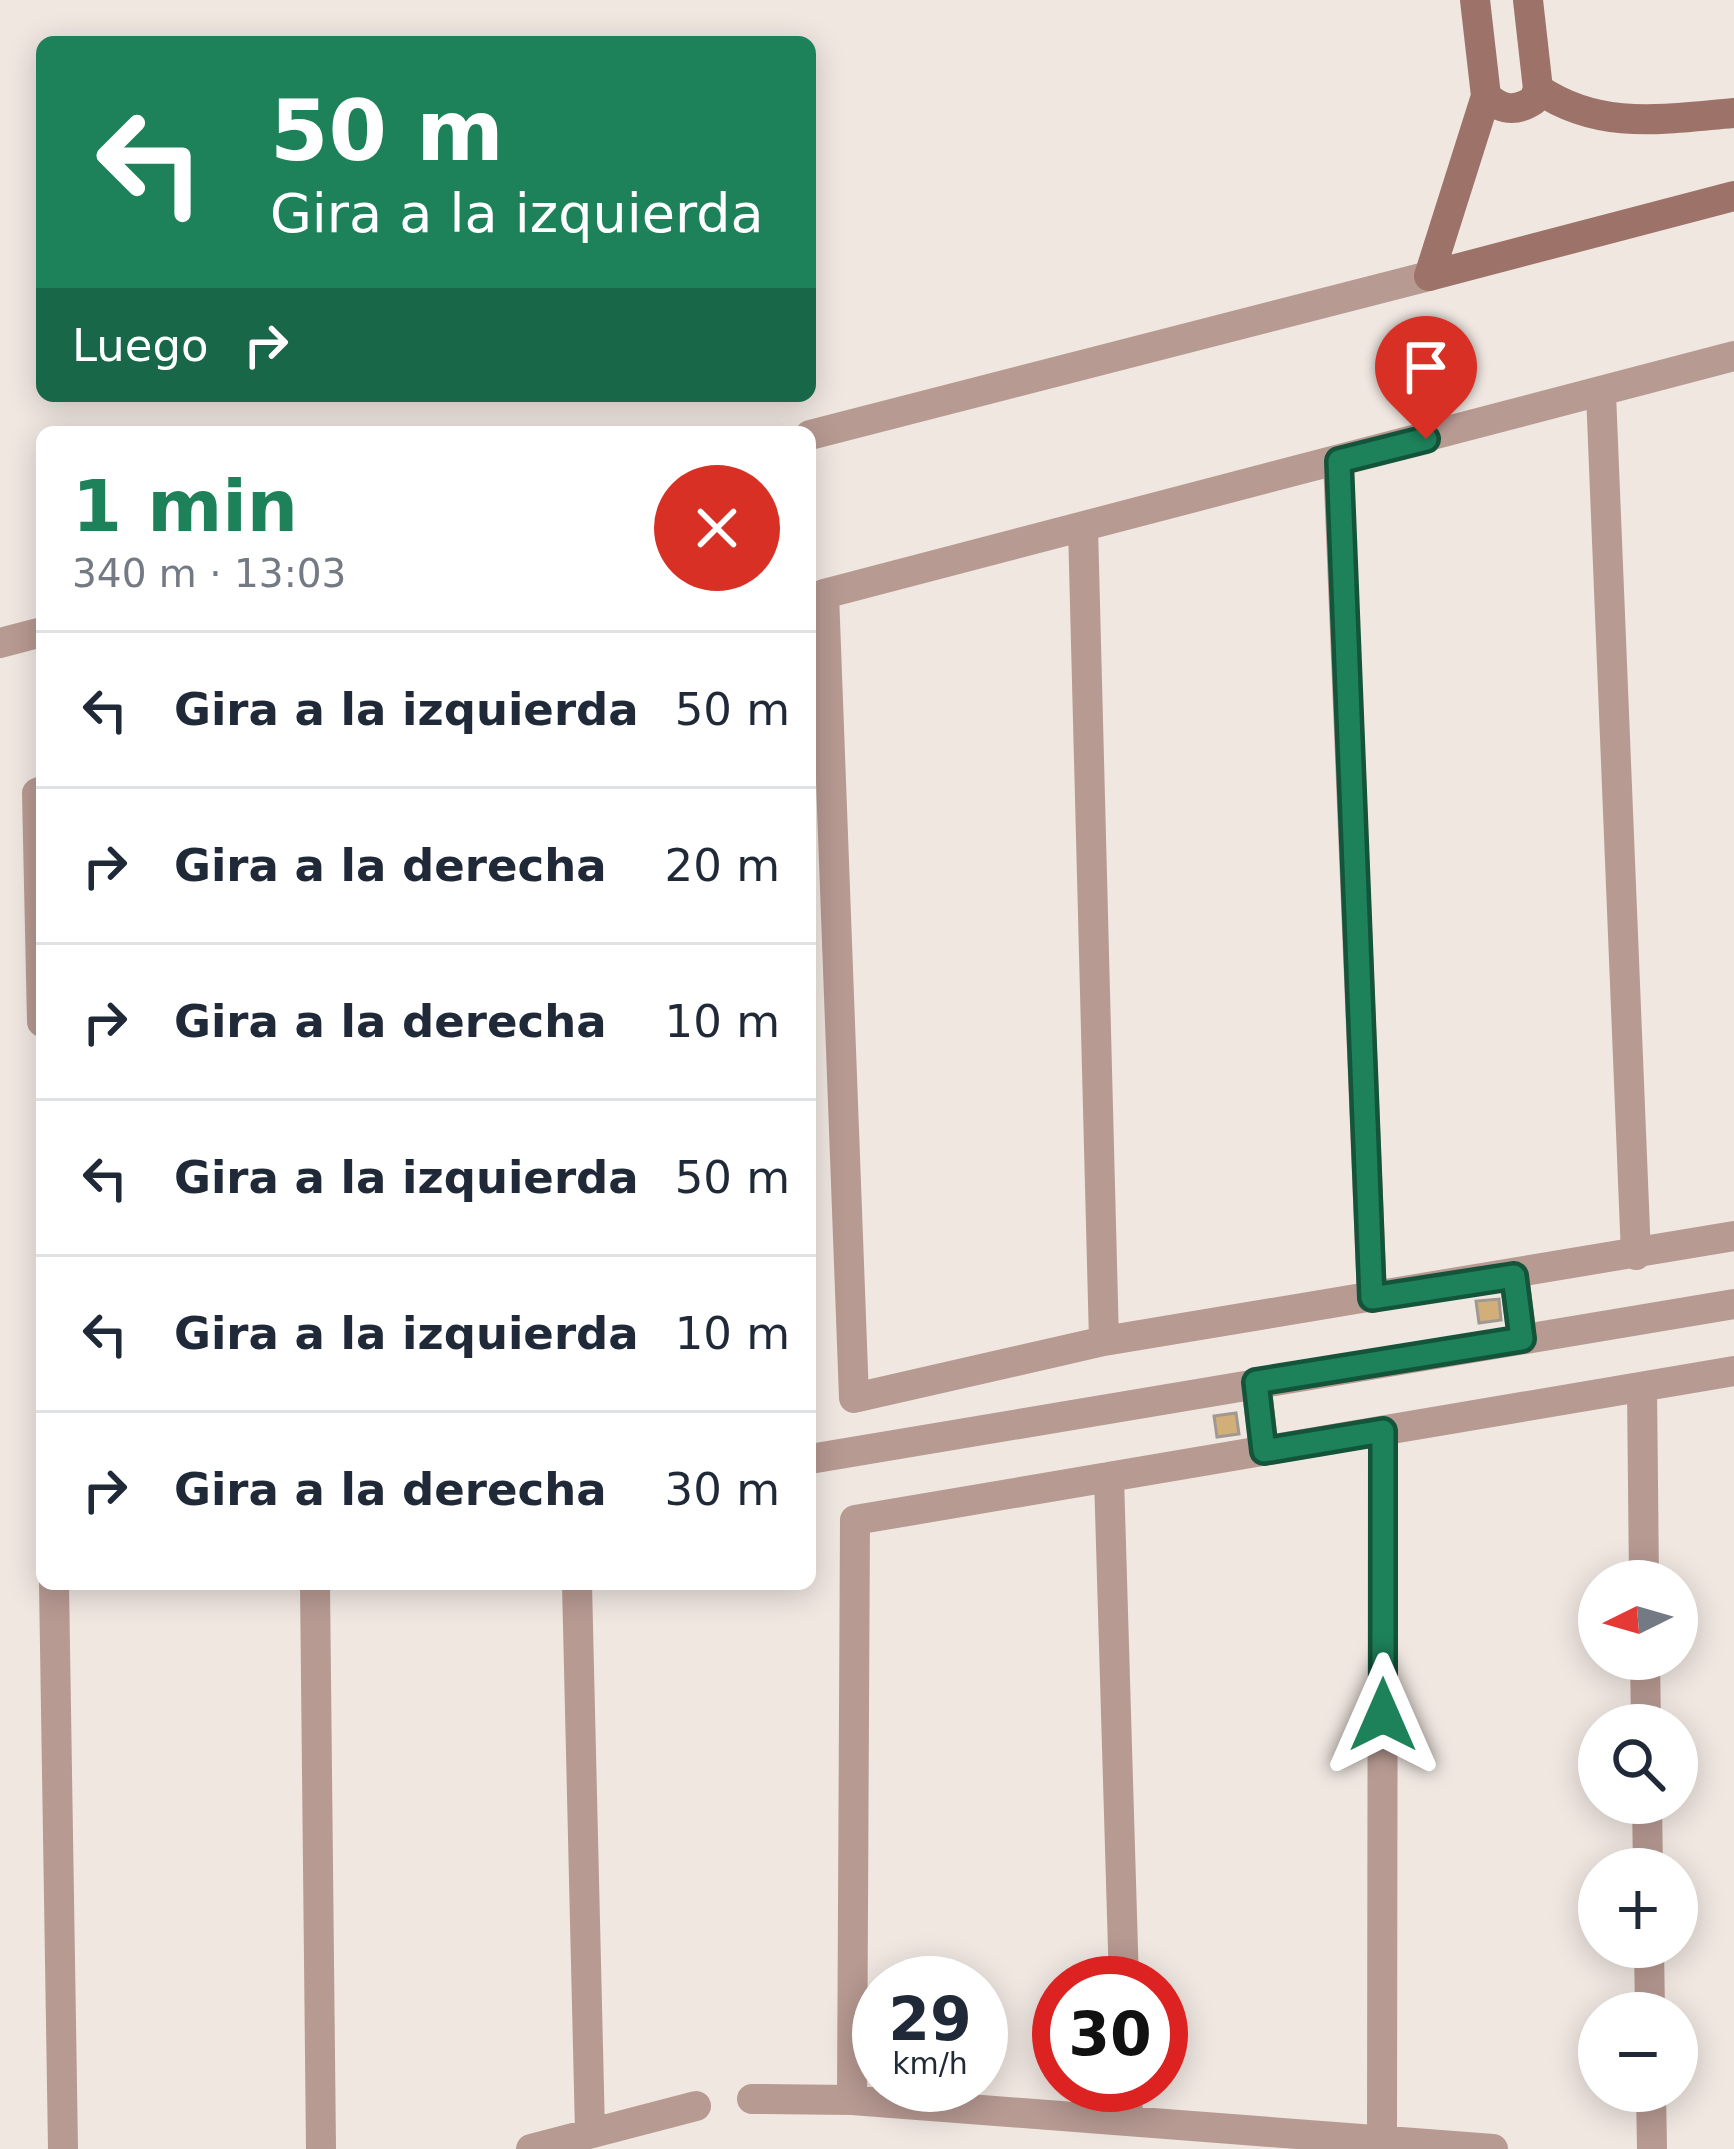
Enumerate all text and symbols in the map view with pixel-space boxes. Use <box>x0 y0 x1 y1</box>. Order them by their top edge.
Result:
text: 50 m <box>270 82 504 180</box>
icon: left <box>72 84 228 240</box>
text: Gira a la izquierda <box>270 182 764 245</box>
icon: right <box>233 312 299 378</box>
pin <box>1375 316 1477 439</box>
text: Luego <box>72 319 209 372</box>
icon: arrive <box>1393 334 1459 400</box>
text: 1 min <box>72 464 298 548</box>
button: close <box>654 465 780 591</box>
text: 340 m · 13:03 <box>72 551 346 596</box>
icon: left <box>72 677 138 743</box>
text: Gira a la izquierda <box>174 683 639 736</box>
text: 50 m <box>675 683 790 736</box>
icon: right <box>72 833 138 899</box>
text: Gira a la derecha <box>174 839 607 892</box>
text: 20 m <box>665 839 780 892</box>
icon: right <box>72 989 138 1055</box>
text: Gira a la derecha <box>174 995 607 1048</box>
text: 10 m <box>665 995 780 1048</box>
icon: left <box>72 1145 138 1211</box>
text: Gira a la izquierda <box>174 1151 639 1204</box>
text: 50 m <box>675 1151 790 1204</box>
icon: left <box>72 1301 138 1367</box>
text: Gira a la izquierda <box>174 1307 639 1360</box>
text: 10 m <box>675 1307 790 1360</box>
icon: right <box>72 1457 138 1523</box>
text: Gira a la derecha <box>174 1463 607 1516</box>
text: 30 m <box>665 1463 780 1516</box>
north arrow <box>1578 1560 1698 1680</box>
map controls <box>1578 1560 1698 2112</box>
position arrow <box>1320 1652 1446 1778</box>
button: search <box>1578 1704 1698 1824</box>
button: + <box>1578 1848 1698 1968</box>
speed limit sign: 30 <box>1032 1956 1188 2112</box>
text: 29 <box>888 1984 972 2054</box>
button: − <box>1578 1992 1698 2112</box>
text: km/h <box>892 2046 968 2081</box>

